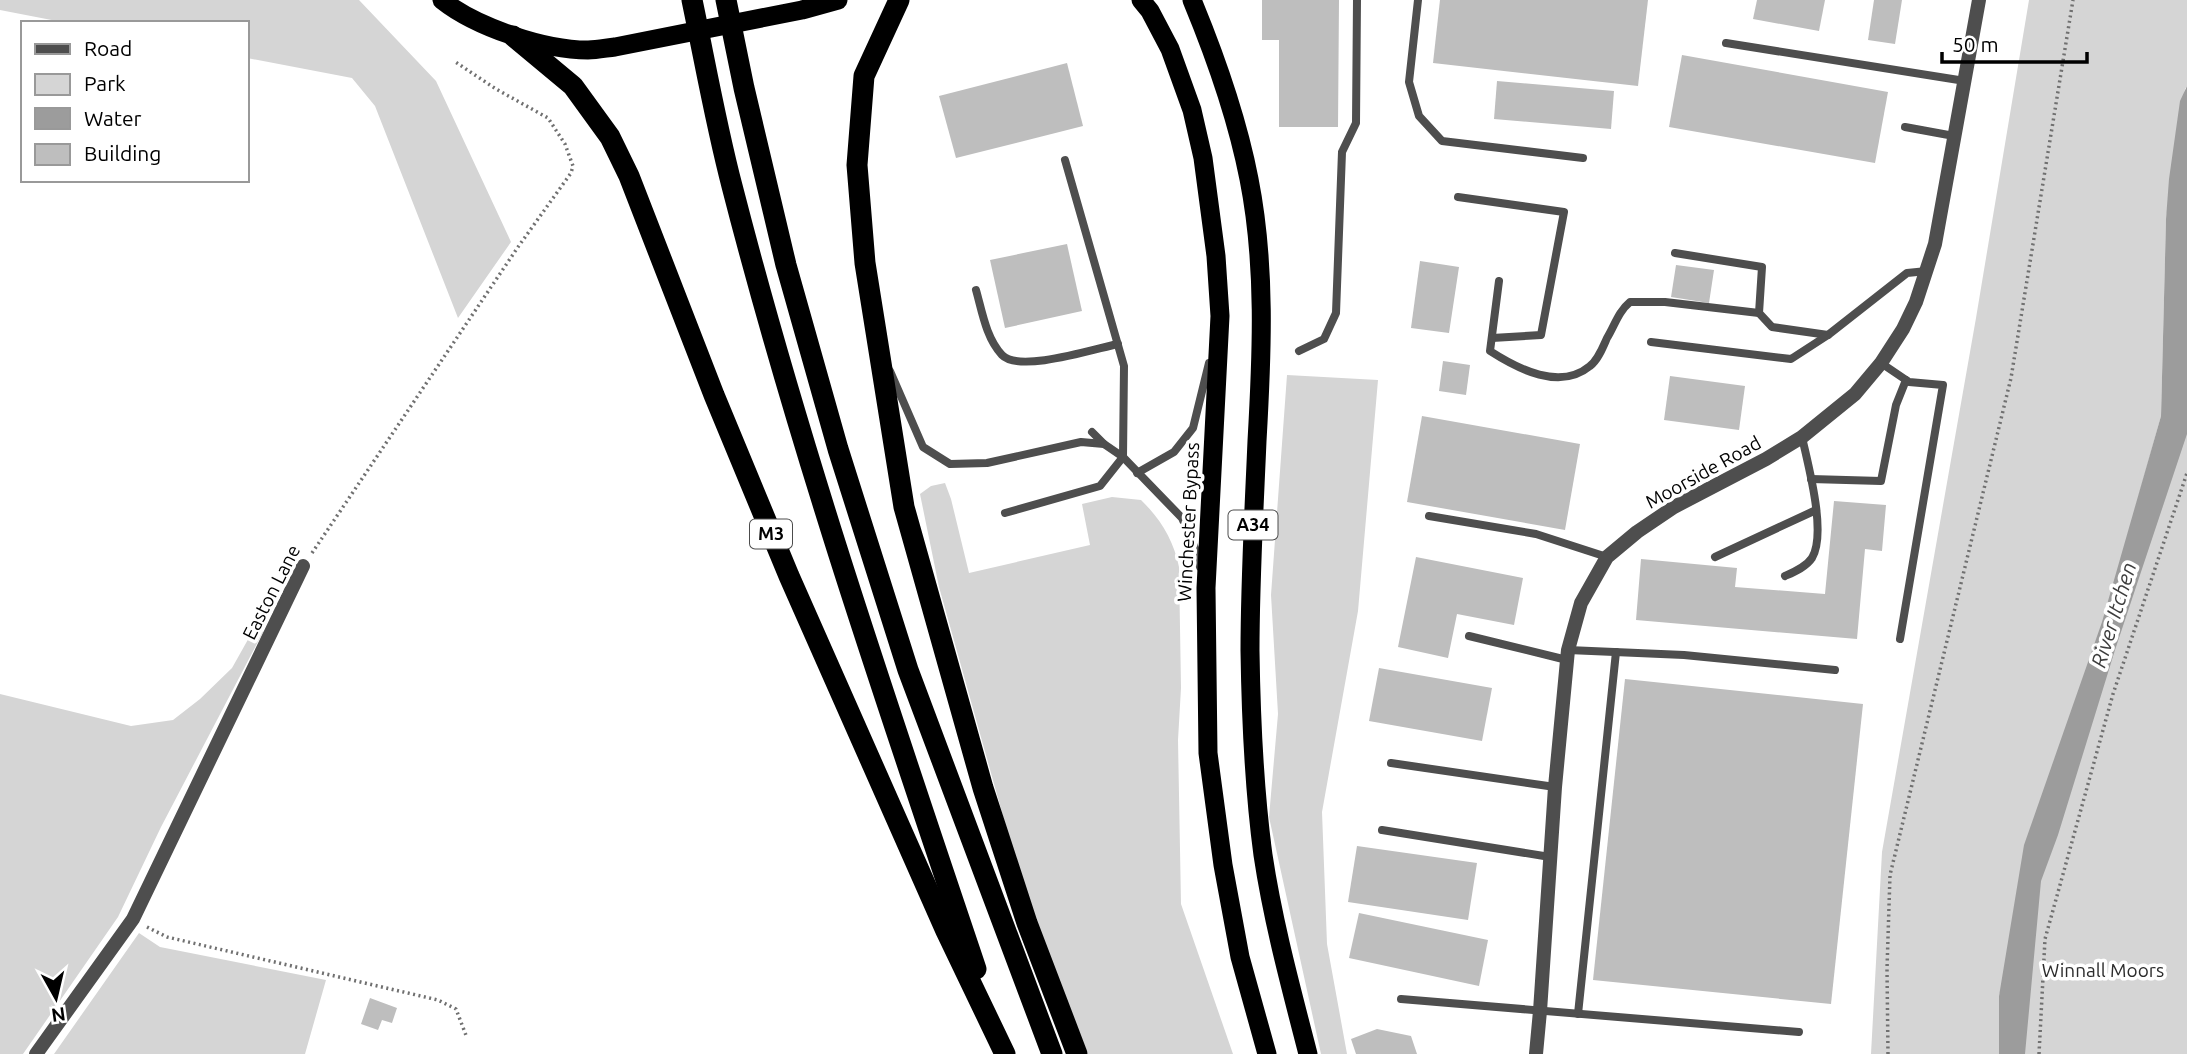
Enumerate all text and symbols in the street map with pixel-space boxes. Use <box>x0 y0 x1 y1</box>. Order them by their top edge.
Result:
legend <box>21 21 248 182</box>
scale bar <box>1942 21 2087 65</box>
text: 50 m <box>1952 32 1999 56</box>
text: Road <box>84 36 132 60</box>
text: Park <box>84 71 126 95</box>
text: Water <box>84 106 142 130</box>
text: Building <box>84 141 161 165</box>
street label: Moorside Road <box>1641 431 1765 513</box>
street label: Winchester Bypass <box>1173 442 1203 602</box>
road number: A34 <box>1228 510 1278 540</box>
road number: M3 <box>750 520 792 548</box>
street label: Easton Lane <box>238 541 304 643</box>
water label: River Itchen <box>2086 559 2140 670</box>
park label: Winnall Moors <box>2042 959 2164 981</box>
north arrow <box>21 963 91 1033</box>
text: N <box>50 1003 67 1027</box>

